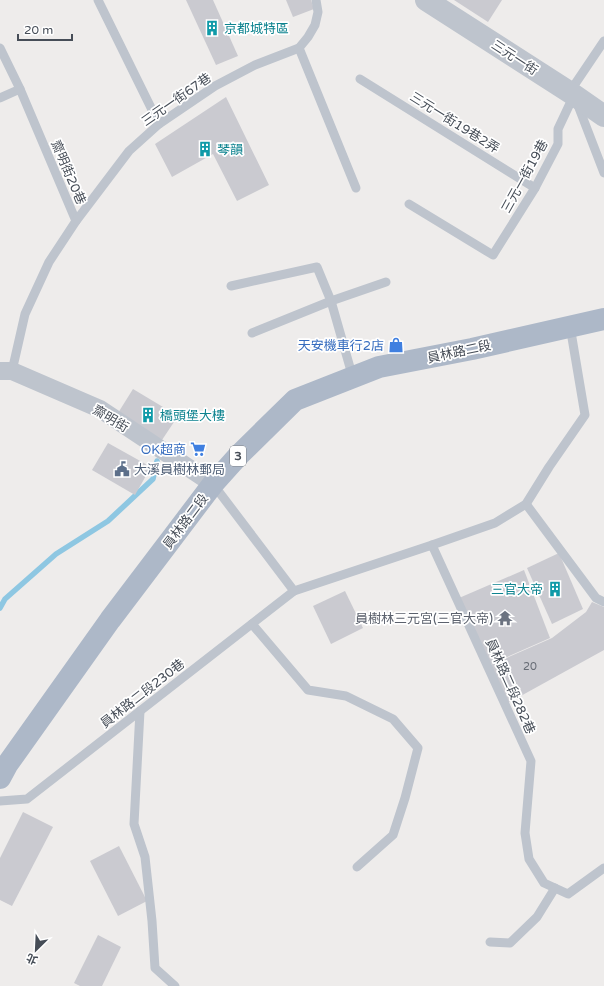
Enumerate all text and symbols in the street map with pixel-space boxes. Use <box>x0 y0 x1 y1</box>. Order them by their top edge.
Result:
scale bar <box>18 16 72 42</box>
building icon: 京都城特區 <box>203 19 221 37</box>
place label: 京都城特區 <box>224 21 289 37</box>
text: 20 m <box>24 23 53 37</box>
street label: 三元一街 <box>488 37 541 79</box>
street label: 三元一街67巷 <box>139 70 214 130</box>
street label: 三元一街19巷2弄 <box>407 89 502 157</box>
street label: 三元一街19巷 <box>498 137 552 216</box>
street label: 齋明街20巷 <box>47 138 89 207</box>
building icon: 琴韻 <box>196 140 214 158</box>
place label: 琴韻 <box>217 142 243 158</box>
shop icon: 天安機車行2店 <box>387 336 405 354</box>
street label: 員林路二段 <box>426 337 493 367</box>
place label: 天安機車行2店 <box>298 338 384 354</box>
street label: 齋明街 <box>90 402 131 436</box>
building icon: 橋頭堡大樓 <box>139 406 157 424</box>
place label: 橋頭堡大樓 <box>160 408 225 424</box>
supermarket icon: OK超商 <box>189 440 207 458</box>
place label: OK超商 <box>141 442 186 458</box>
road number: 3 <box>230 446 246 466</box>
public building icon: 大溪員樹林郵局 <box>113 460 131 478</box>
place label: 大溪員樹林郵局 <box>134 462 225 478</box>
street label: 員林路二段 <box>160 491 212 552</box>
building icon: 三官大帝 <box>546 580 564 598</box>
place label: 三官大帝 <box>491 582 543 598</box>
temple icon: 員樹林三元宮(三官大帝) <box>496 609 514 627</box>
place label: 員樹林三元宮(三官大帝) <box>355 611 493 627</box>
street label: 員林路二段282巷 <box>482 636 538 736</box>
street label: 員林路二段230巷 <box>97 656 188 732</box>
house number: 20 <box>523 660 537 673</box>
north arrow <box>16 930 56 970</box>
text: 北 <box>24 951 40 967</box>

